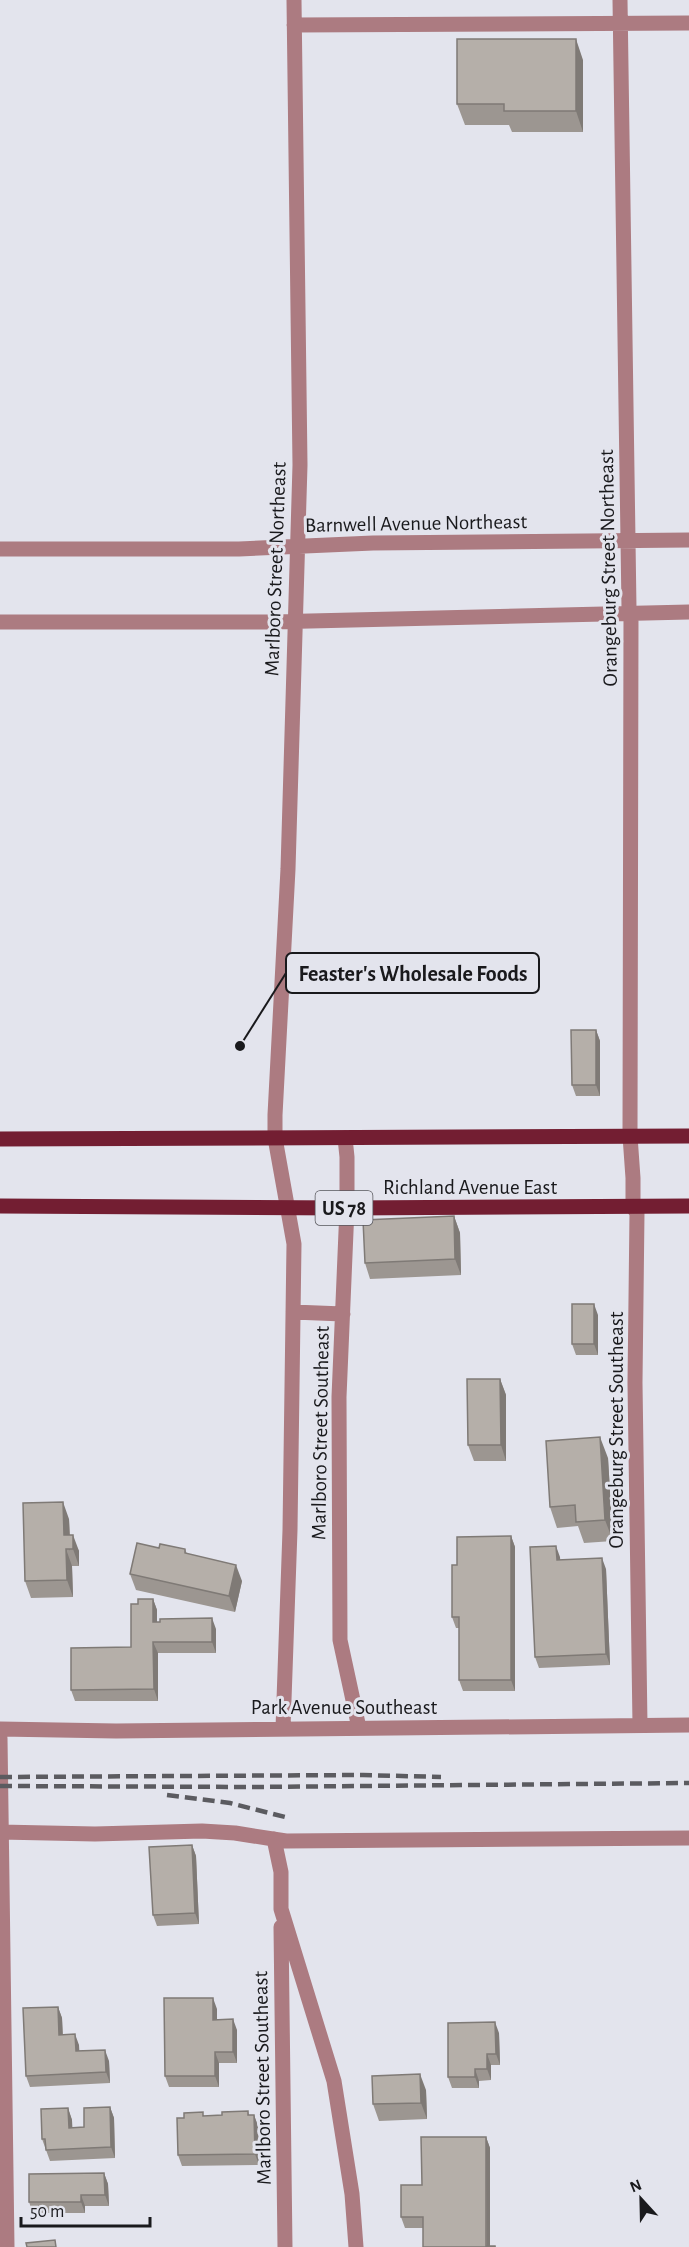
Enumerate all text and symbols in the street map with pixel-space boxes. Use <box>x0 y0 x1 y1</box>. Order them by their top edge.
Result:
street label: Orangeburg Street Northeast <box>596 449 621 687</box>
street label: Marlboro Street Northeast <box>261 461 290 677</box>
street label: Barnwell Avenue Northeast <box>305 511 528 536</box>
callout: Feaster's Wholesale Foods <box>286 953 539 993</box>
text: Feaster's Wholesale Foods <box>298 963 528 985</box>
street label: Richland Avenue East <box>383 1177 557 1198</box>
road number: US 78 <box>316 1191 372 1225</box>
street label: Orangeburg Street Southeast <box>606 1311 627 1548</box>
street label: Marlboro Street Southeast <box>308 1325 333 1540</box>
street label: Park Avenue Southeast <box>251 1697 437 1718</box>
street label: Marlboro Street Southeast <box>250 1970 275 2185</box>
north arrow <box>611 2169 671 2229</box>
text: N <box>628 2177 644 2196</box>
scale bar <box>21 2190 150 2228</box>
text: 50 m <box>30 2203 64 2221</box>

